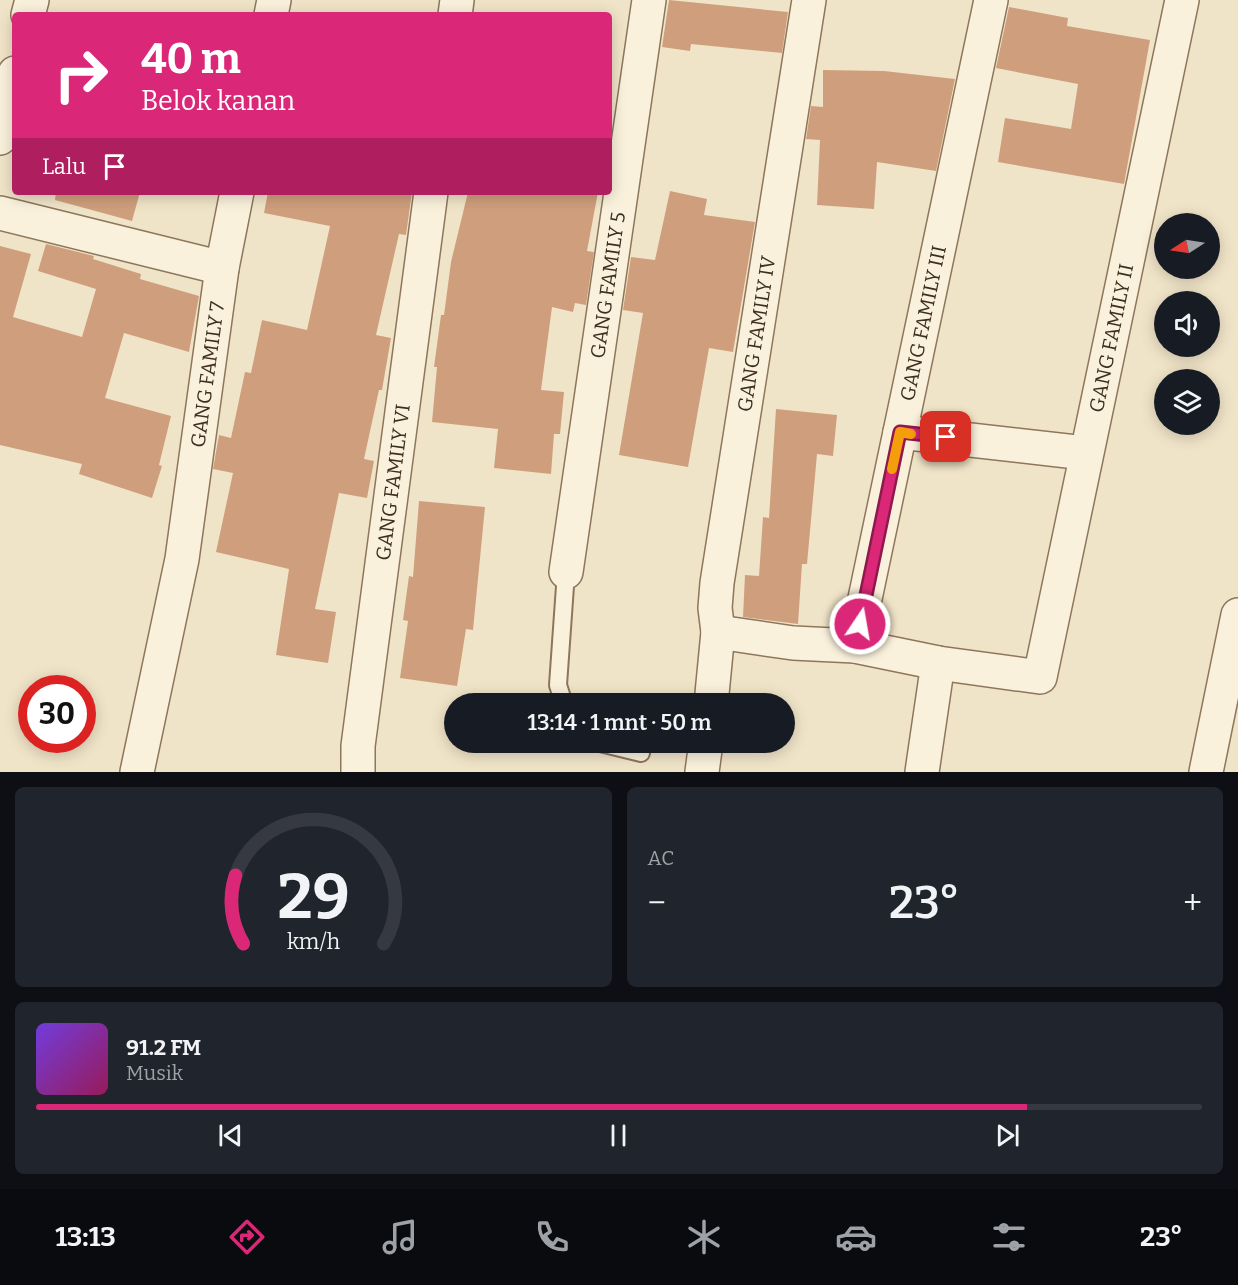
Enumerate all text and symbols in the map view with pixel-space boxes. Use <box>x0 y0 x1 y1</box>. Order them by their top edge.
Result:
text: 40 m <box>141 34 241 84</box>
icon: right <box>42 36 120 114</box>
text: Belok kanan <box>141 85 295 117</box>
icon: arrive <box>98 150 131 183</box>
text: Lalu <box>42 153 86 180</box>
street label: GANG FAMILY 5 <box>585 210 630 360</box>
north arrow <box>1154 213 1220 279</box>
map controls <box>1154 213 1220 435</box>
street label: GANG FAMILY III <box>895 243 951 403</box>
street label: GANG FAMILY IV <box>732 254 781 413</box>
street label: GANG FAMILY II <box>1084 261 1138 414</box>
button: sound <box>1154 291 1220 357</box>
street label: GANG FAMILY 7 <box>185 300 229 449</box>
button: layers <box>1154 369 1220 435</box>
street label: GANG FAMILY VI <box>371 403 415 562</box>
pin <box>920 411 971 462</box>
icon: arrive <box>929 420 962 453</box>
position arrow <box>828 592 892 656</box>
speed limit sign: 30 <box>18 675 96 753</box>
text: 13:14 · 1 mnt · 50 m <box>528 709 711 736</box>
text: AC <box>648 846 674 870</box>
text: 29 <box>277 860 349 935</box>
text: 23° <box>889 876 960 930</box>
text: − <box>648 883 666 923</box>
text: + <box>1183 883 1202 923</box>
text: km/h <box>287 929 340 955</box>
text: 91.2 FM <box>126 1034 201 1061</box>
text: Musik <box>126 1061 183 1085</box>
icon: previous <box>214 1119 247 1152</box>
icon: pause <box>602 1119 635 1152</box>
icon: next <box>991 1119 1024 1152</box>
icon: directions <box>226 1216 268 1258</box>
icon: music <box>379 1216 421 1258</box>
icon: phone <box>531 1216 573 1258</box>
icon: climate <box>683 1216 725 1258</box>
icon: car <box>835 1216 877 1258</box>
icon: filters <box>988 1216 1030 1258</box>
text: 13:13 <box>55 1221 116 1253</box>
text: 23° <box>1140 1221 1183 1253</box>

